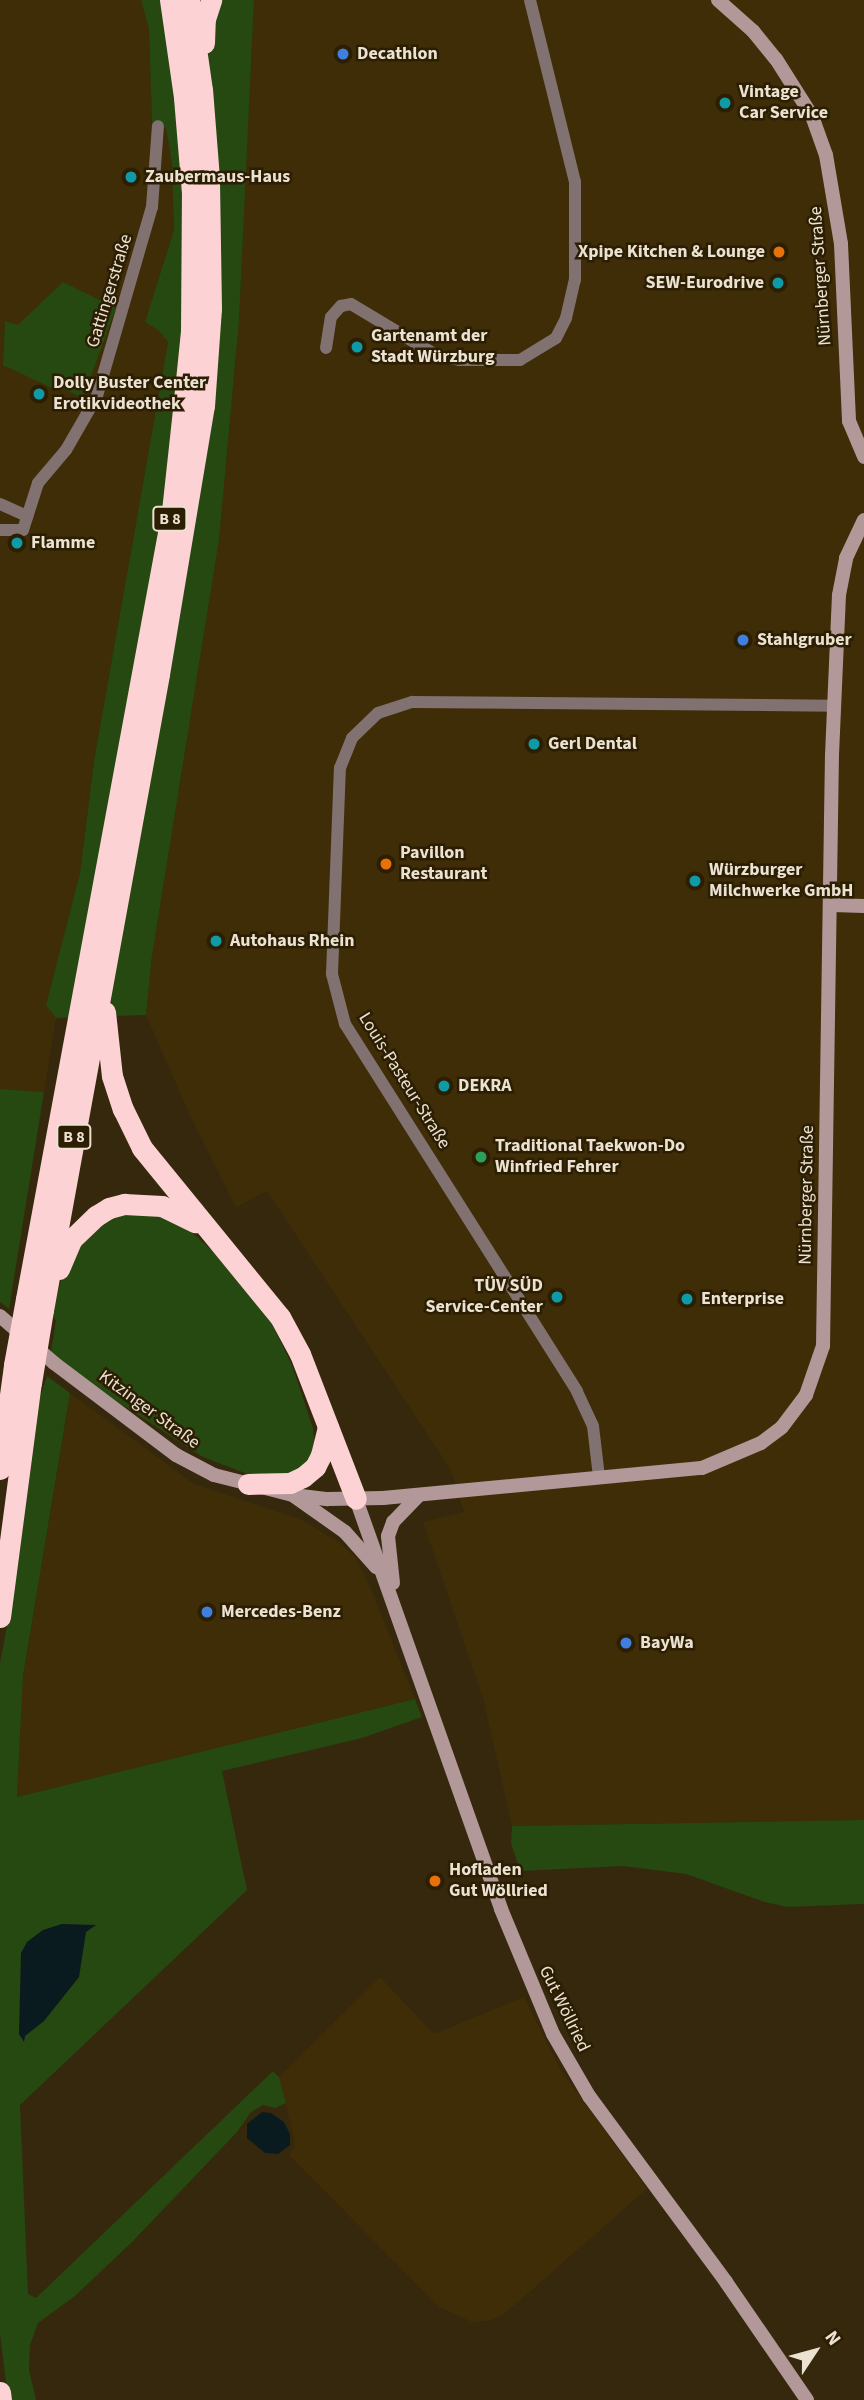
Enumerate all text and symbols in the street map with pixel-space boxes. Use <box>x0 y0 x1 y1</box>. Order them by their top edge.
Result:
place label: Decathlon <box>357 43 438 65</box>
marker: Decathlon <box>335 46 351 62</box>
place label: Vintage Car Service <box>739 82 828 124</box>
marker: Vintage Car Service <box>717 95 733 111</box>
place label: Zaubermaus-Haus <box>145 166 290 188</box>
marker: Zaubermaus-Haus <box>123 169 139 185</box>
street label: Nürnberger Straße <box>805 206 837 346</box>
street label: Gattingerstraße <box>83 232 137 350</box>
place label: Xpipe Kitchen & Lounge <box>578 241 765 263</box>
marker: Xpipe Kitchen & Lounge <box>771 244 787 260</box>
place label: SEW-Eurodrive <box>646 272 764 294</box>
marker: SEW-Eurodrive <box>770 275 786 291</box>
place label: Gartenamt der Stadt Würzburg <box>371 326 495 368</box>
marker: Gartenamt der Stadt Würzburg <box>349 339 365 355</box>
place label: Dolly Buster Center Erotikvideothek <box>53 373 206 416</box>
marker: Dolly Buster Center Erotikvideothek <box>31 386 47 402</box>
road number: B 8 <box>151 506 189 532</box>
place label: Flamme <box>31 532 95 554</box>
marker: Flamme <box>9 535 25 551</box>
place label: Stahlgruber <box>757 629 852 651</box>
marker: Stahlgruber <box>735 632 751 648</box>
place label: Gerl Dental <box>548 733 637 755</box>
marker: Gerl Dental <box>526 736 542 752</box>
place label: Pavillon Restaurant <box>400 843 487 886</box>
marker: Pavillon Restaurant <box>378 856 394 872</box>
place label: Würzburger Milchwerke GmbH <box>709 860 853 903</box>
marker: Würzburger Milchwerke GmbH <box>687 873 703 889</box>
place label: Autohaus Rhein <box>230 930 355 952</box>
marker: Autohaus Rhein <box>208 933 224 949</box>
street label: Louis-Pasteur-Straße <box>353 1009 455 1153</box>
place label: DEKRA <box>458 1075 512 1097</box>
marker: DEKRA <box>436 1078 452 1094</box>
road number: B 8 <box>55 1124 93 1149</box>
street label: Nürnberger Straße <box>795 1125 819 1265</box>
place label: Traditional Taekwon-Do Winfried Fehrer <box>495 1136 685 1178</box>
marker: Traditional Taekwon-Do Winfried Fehrer <box>473 1149 489 1165</box>
place label: TÜV SÜD Service-Center <box>425 1276 543 1318</box>
place label: Enterprise <box>701 1288 784 1310</box>
marker: TÜV SÜD Service-Center <box>549 1289 565 1305</box>
marker: Enterprise <box>679 1291 695 1307</box>
street label: Kitzinger Straße <box>94 1366 204 1454</box>
place label: Mercedes-Benz <box>221 1601 341 1623</box>
marker: Mercedes-Benz <box>199 1604 215 1620</box>
place label: BayWa <box>640 1632 694 1654</box>
marker: BayWa <box>618 1635 634 1651</box>
place label: Hofladen Gut Wöllried <box>449 1860 548 1902</box>
marker: Hofladen Gut Wöllried <box>427 1873 443 1889</box>
street label: Gut Wöllried <box>534 1962 594 2056</box>
north arrow <box>780 2316 850 2386</box>
text: N <box>818 2325 847 2351</box>

